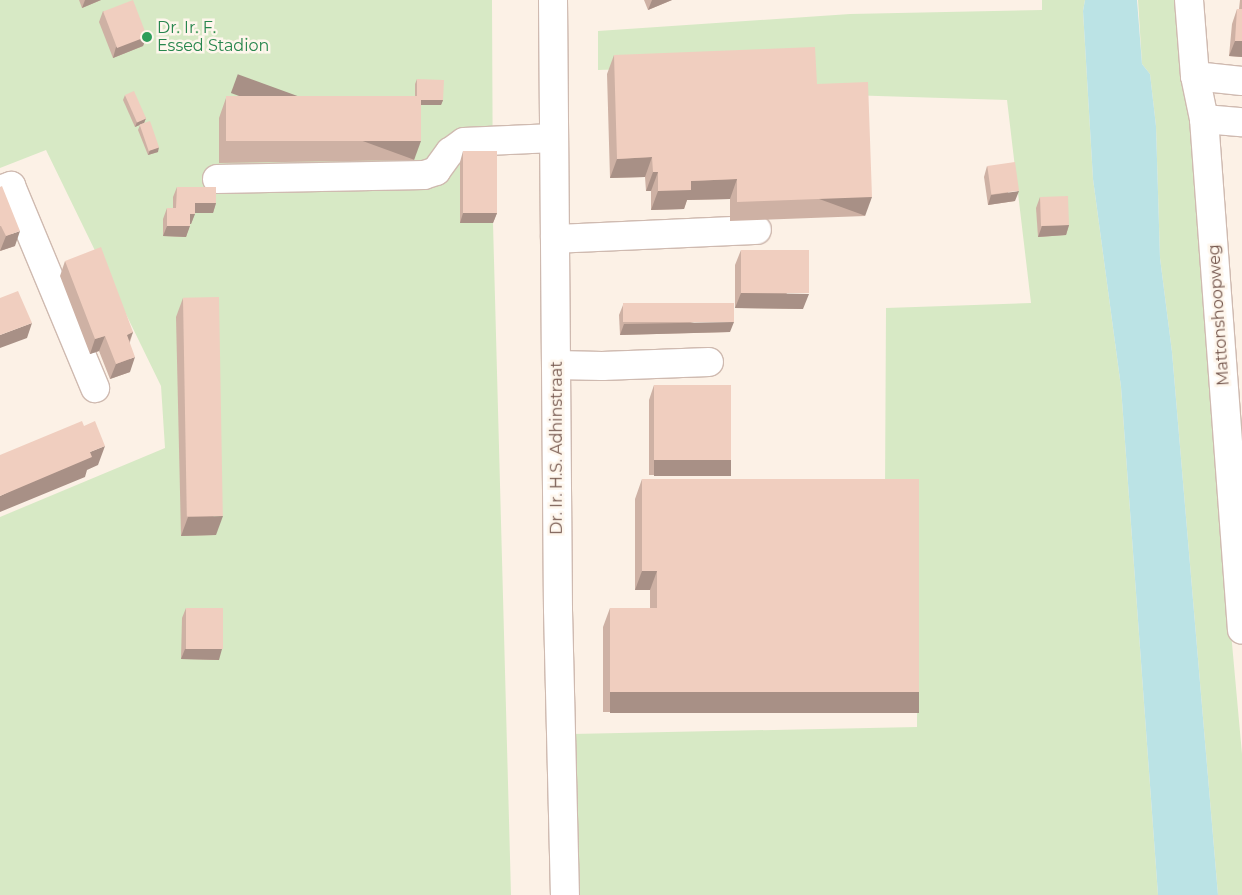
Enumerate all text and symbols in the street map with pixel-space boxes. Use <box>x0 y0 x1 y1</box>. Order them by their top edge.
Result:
place label: Dr. Ir. F. Essed Stadion <box>157 18 269 56</box>
marker: Dr. Ir. F. Essed Stadion <box>141 31 153 43</box>
street label: Mattonshoopweg <box>1204 244 1234 386</box>
street label: Dr. Ir. H.S. Adhinstraat <box>547 361 567 535</box>

